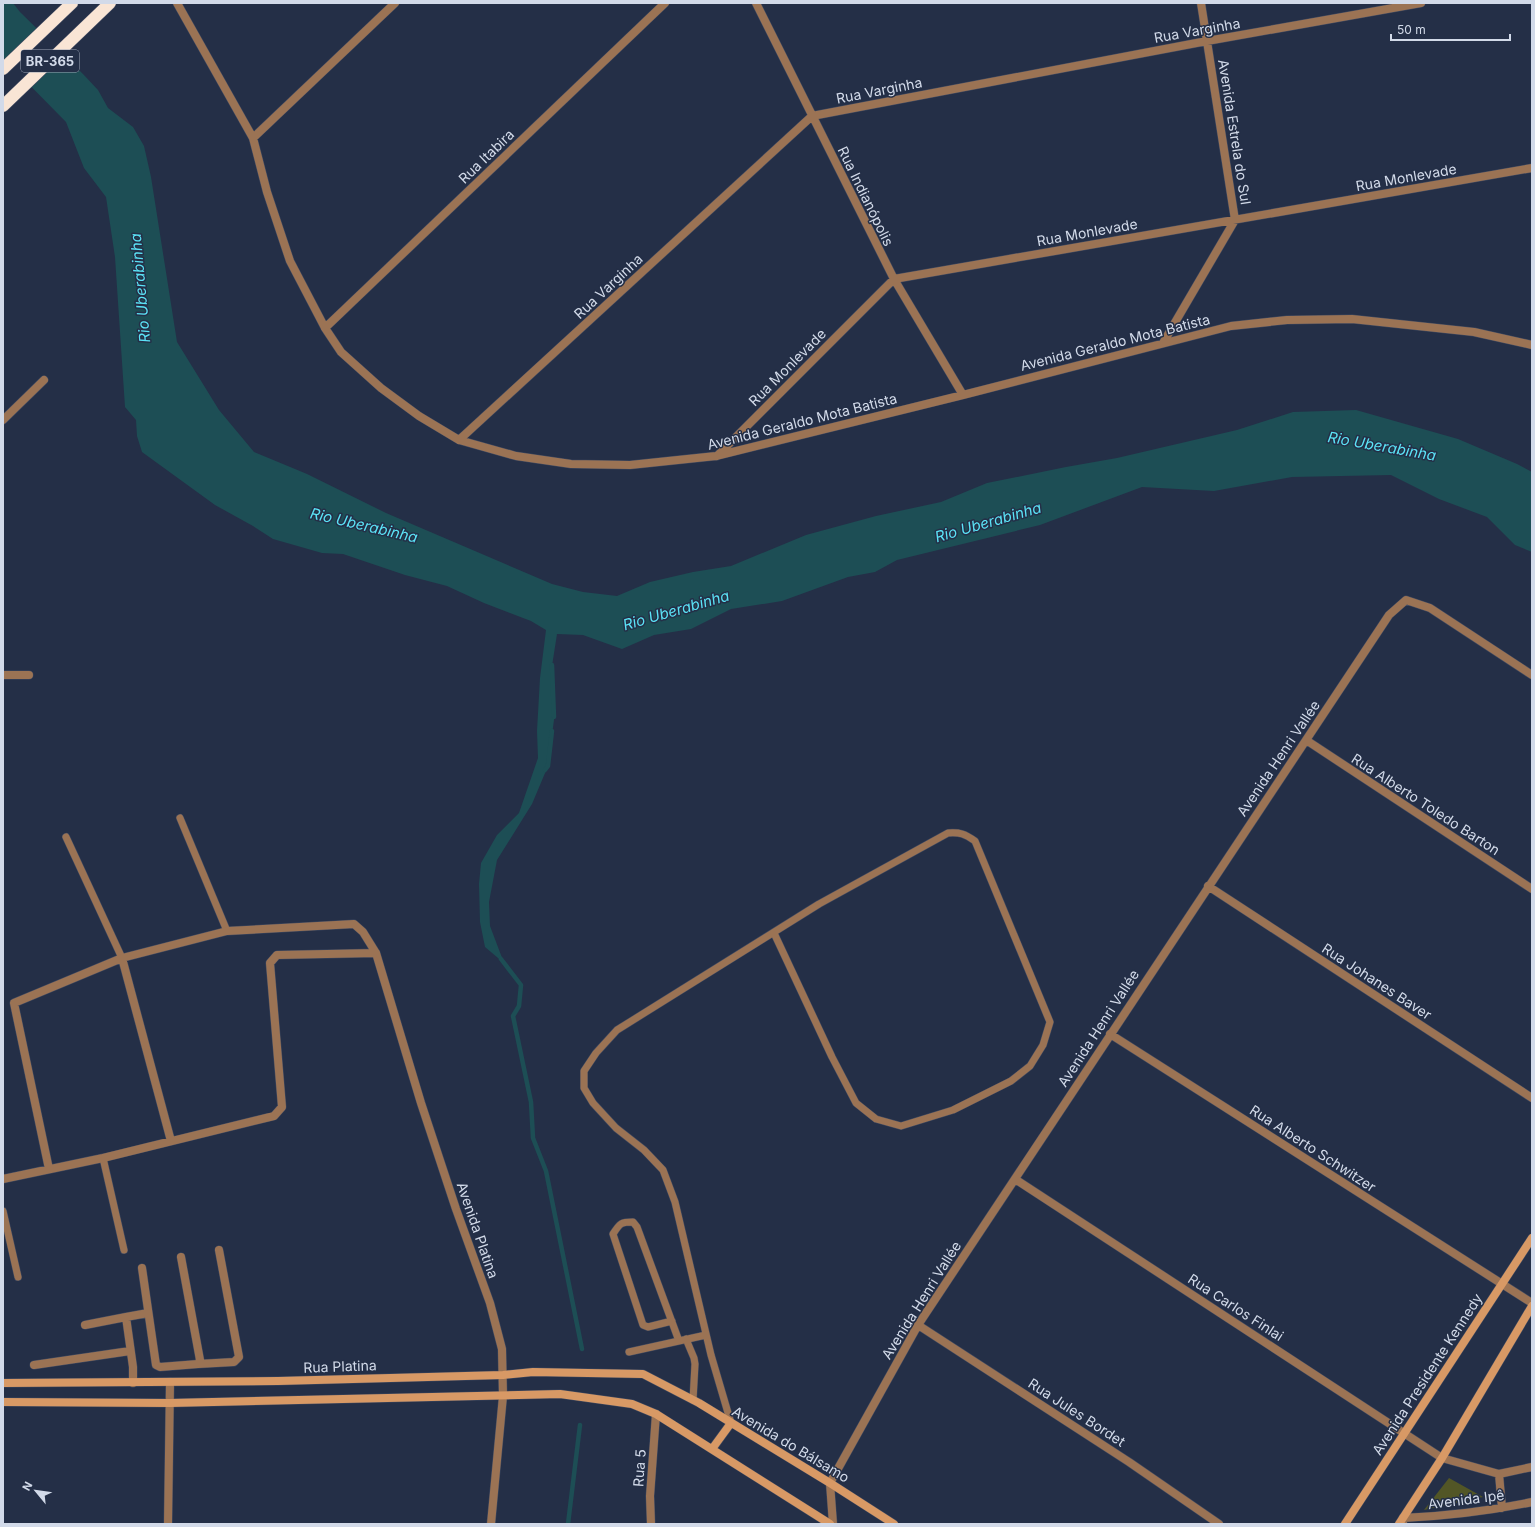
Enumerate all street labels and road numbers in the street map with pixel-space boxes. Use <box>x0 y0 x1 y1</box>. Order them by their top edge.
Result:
street label: Rua Varginha <box>1153 14 1241 46</box>
road number: BR-365 <box>21 50 79 72</box>
street label: Avenida Estrela do Sul <box>1215 58 1255 206</box>
street label: Rua Varginha <box>835 73 923 107</box>
street label: Rua Itabira <box>455 125 517 187</box>
street label: Rua Indianópolis <box>835 143 897 249</box>
street label: Rua Monlevade <box>1354 160 1458 194</box>
street label: Rua Monlevade <box>1035 215 1139 249</box>
street label: Rua Varginha <box>570 250 646 322</box>
street label: Avenida Geraldo Mota Batista <box>1018 310 1212 374</box>
street label: Rua Monlevade <box>745 325 829 409</box>
street label: Avenida Geraldo Mota Batista <box>705 389 899 453</box>
street label: Avenida Henri Vallée <box>1233 697 1323 819</box>
street label: Rua Alberto Toledo Barton <box>1349 750 1503 858</box>
street label: Rua Johanes Baver <box>1319 939 1435 1023</box>
street label: Avenida Henri Vallée <box>1054 966 1142 1090</box>
street label: Rua Alberto Schwitzer <box>1247 1101 1379 1195</box>
street label: Avenida Platina <box>454 1180 502 1280</box>
street label: Avenida Henri Vallée <box>878 1238 964 1362</box>
street label: Rua Carlos Finlai <box>1185 1270 1287 1344</box>
street label: Avenida Presidente Kennedy <box>1368 1290 1486 1458</box>
street label: Rua Platina <box>303 1356 377 1376</box>
street label: Rua Jules Bordet <box>1025 1374 1129 1450</box>
street label: Avenida do Bálsamo <box>729 1402 853 1486</box>
street label: Rua 5 <box>629 1449 649 1487</box>
street label: Avenida Ipê <box>1427 1486 1505 1512</box>

